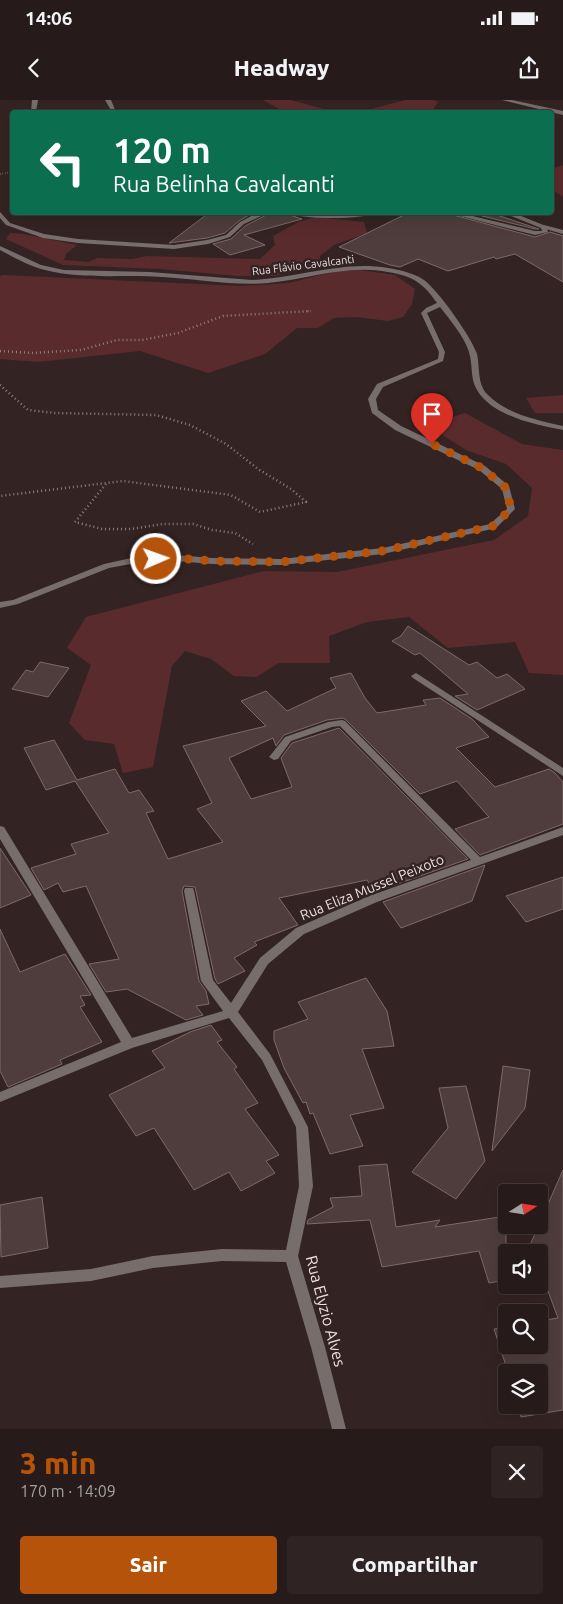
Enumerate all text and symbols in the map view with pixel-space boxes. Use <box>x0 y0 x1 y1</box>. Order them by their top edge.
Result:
text: 14:06 <box>25 7 73 29</box>
icon: back <box>20 54 48 82</box>
icon: share <box>515 54 543 82</box>
text: Headway <box>234 55 329 80</box>
icon: left <box>30 130 95 195</box>
text: 120 m <box>113 130 211 170</box>
text: Rua Belinha Cavalcanti <box>113 171 335 196</box>
street label: Rua Flávio Cavalcanti <box>251 253 355 277</box>
pin <box>411 393 453 444</box>
icon: arrive <box>418 400 446 428</box>
position arrow <box>129 532 181 584</box>
street label: Rua Eliza Mussel Peixoto <box>298 851 446 923</box>
north arrow <box>498 1184 548 1234</box>
map controls <box>498 1184 548 1414</box>
button: sound <box>498 1244 548 1294</box>
street label: Rua Elyzio Alves <box>303 1253 349 1369</box>
button: search <box>498 1304 548 1354</box>
button: layers <box>498 1364 548 1414</box>
text: 3 min <box>20 1446 96 1480</box>
button: close <box>491 1446 543 1498</box>
text: 170 m · 14:09 <box>20 1482 116 1500</box>
button: Sair <box>20 1536 277 1594</box>
button: Compartilhar <box>287 1536 543 1594</box>

